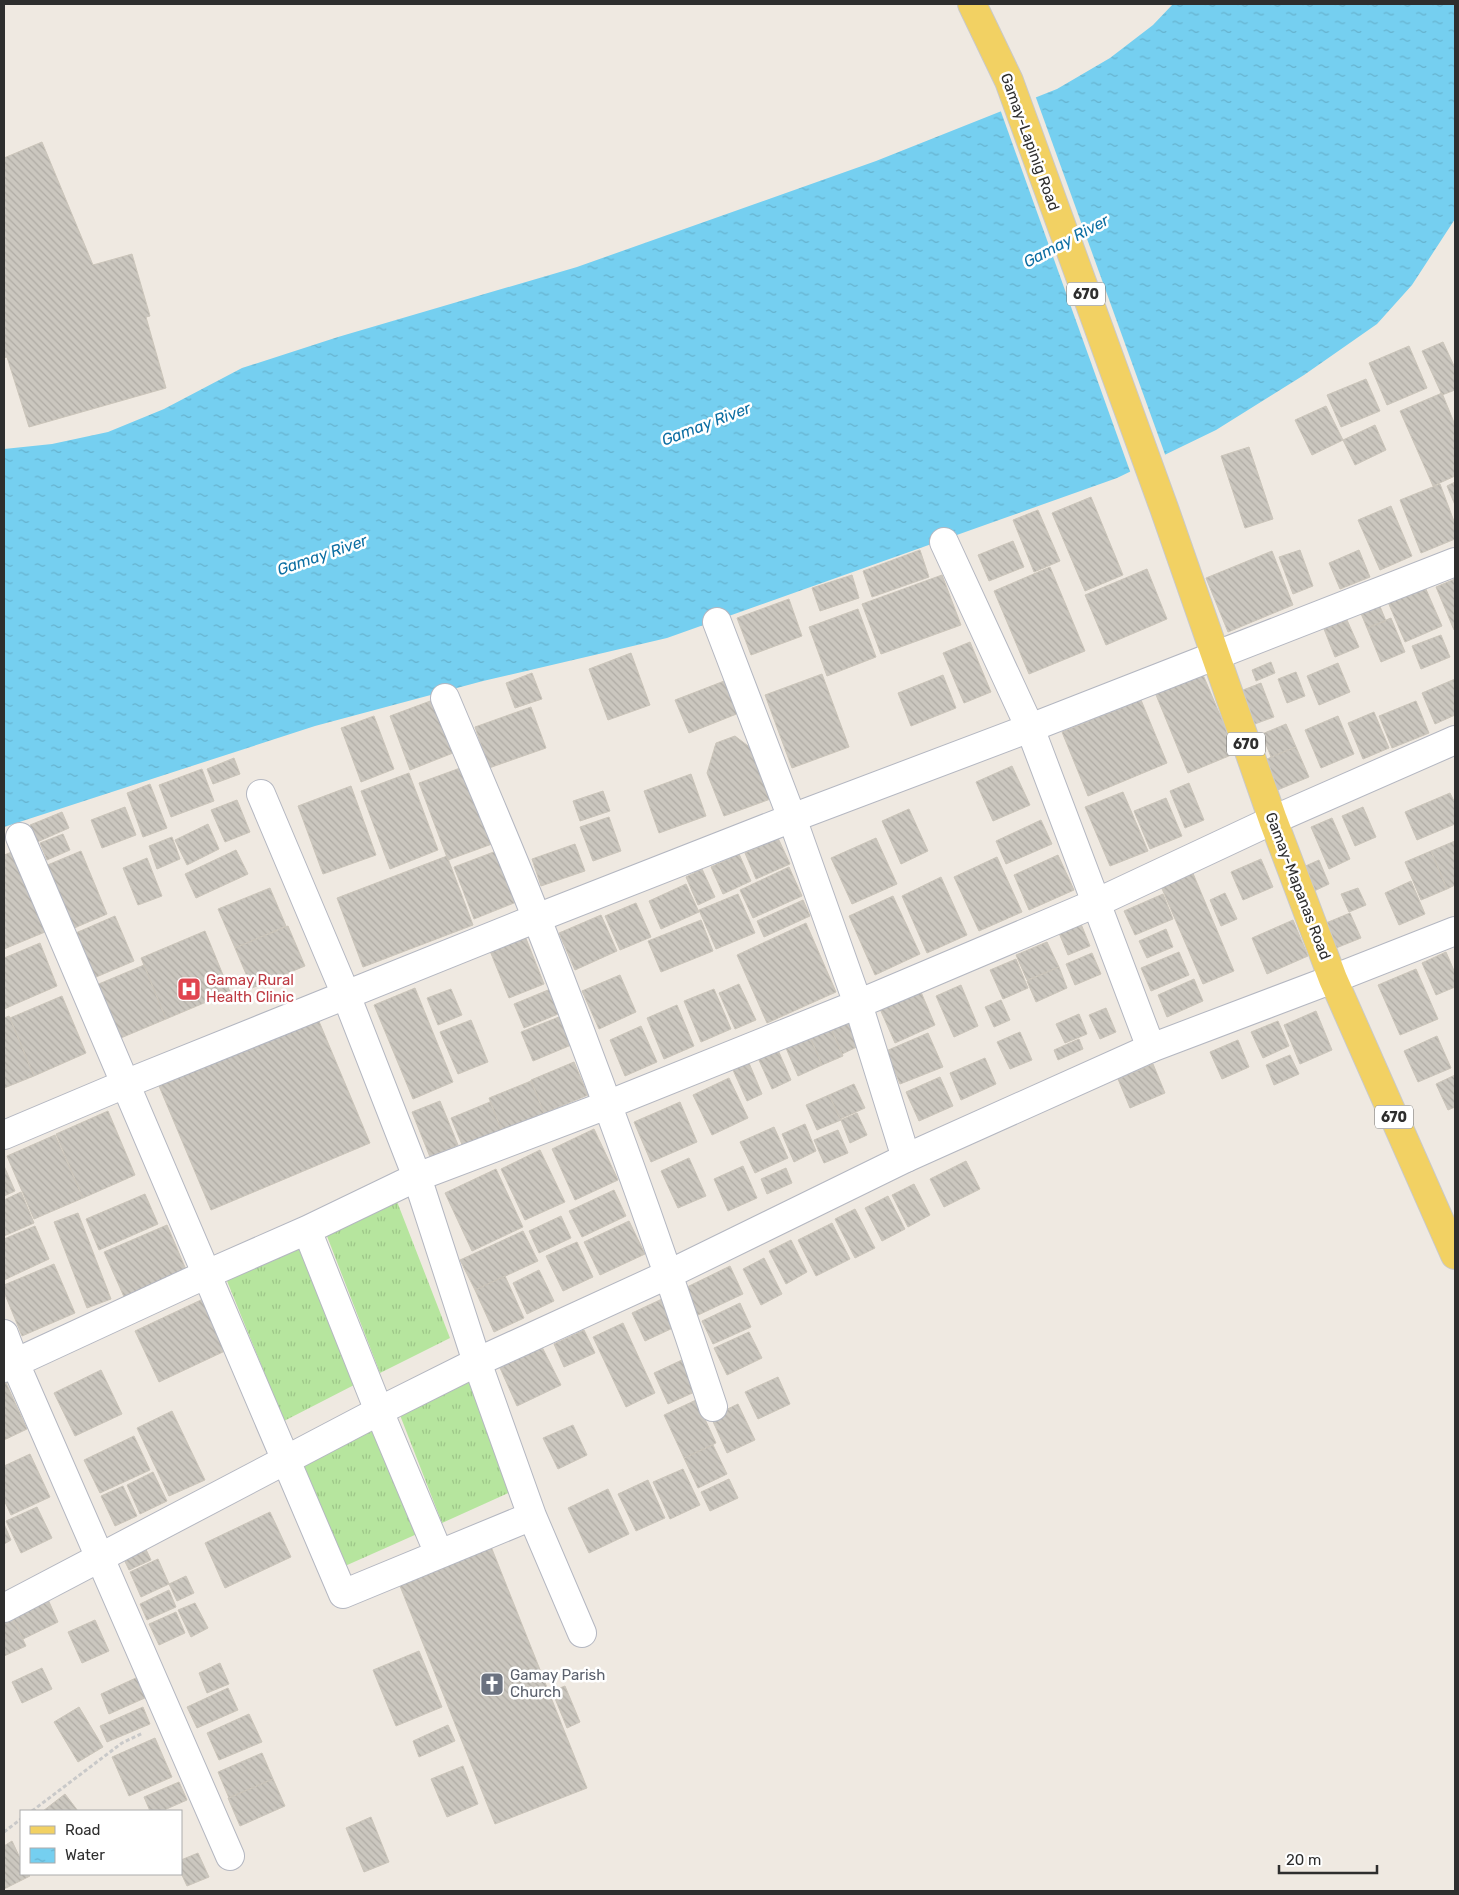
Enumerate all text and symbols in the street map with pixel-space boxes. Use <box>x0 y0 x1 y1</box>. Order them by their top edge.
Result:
street label: Gamay-Lapinig Road <box>997 71 1063 213</box>
water label: Gamay River <box>1020 210 1113 272</box>
road number: 670 <box>1067 282 1105 306</box>
water label: Gamay River <box>659 398 754 450</box>
water label: Gamay River <box>274 530 371 579</box>
road number: 670 <box>1227 732 1265 756</box>
street label: Gamay-Mapanas Road <box>1262 810 1334 962</box>
place label: Gamay Rural Health Clinic <box>206 971 294 1006</box>
hospital icon: Gamay Rural Health Clinic <box>176 976 202 1002</box>
road number: 670 <box>1375 1106 1413 1128</box>
place label: Gamay Parish Church <box>510 1666 605 1701</box>
church icon: Gamay Parish Church <box>479 1671 505 1697</box>
legend <box>20 1810 182 1875</box>
text: Road <box>65 1821 101 1839</box>
scale bar <box>1279 1842 1376 1874</box>
text: Water <box>65 1846 105 1864</box>
text: 20 m <box>1286 1851 1321 1869</box>

